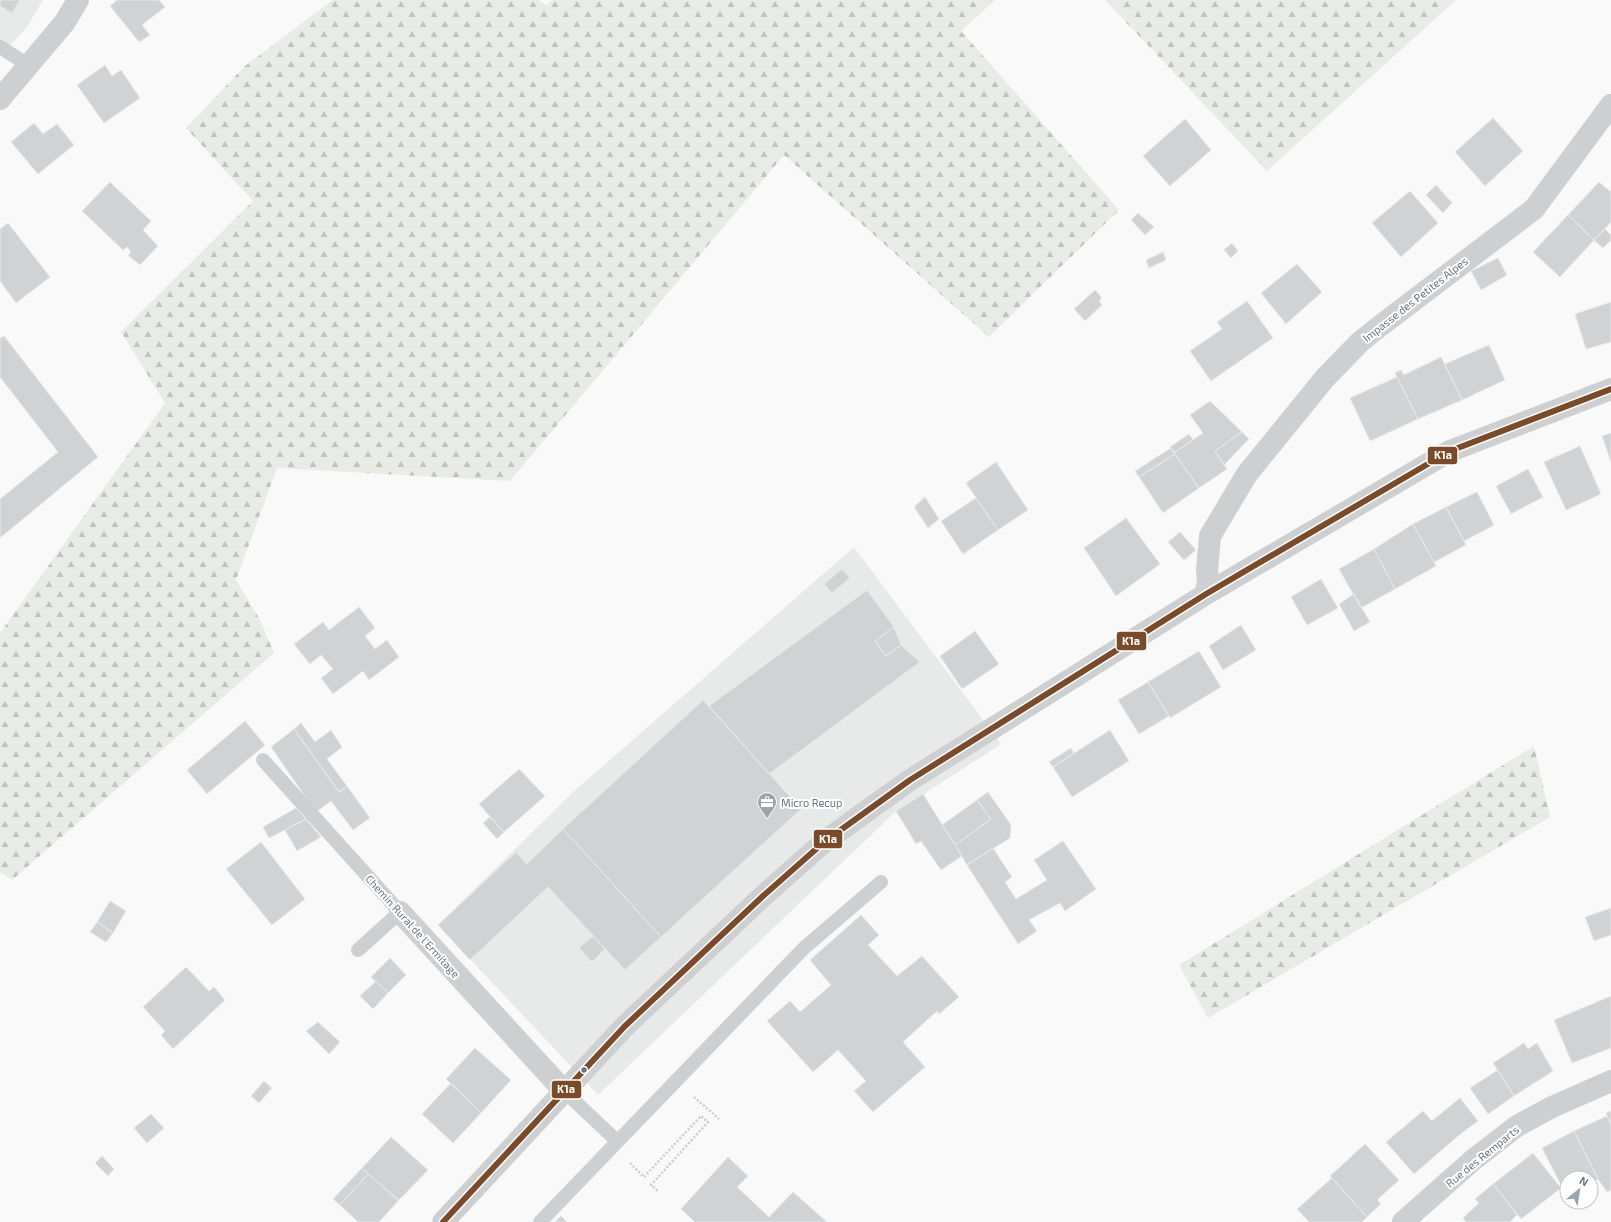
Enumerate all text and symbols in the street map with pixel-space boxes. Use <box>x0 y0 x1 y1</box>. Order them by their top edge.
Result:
street label: Impasse des Petites Alpes <box>1360 254 1470 344</box>
line badge: K1a <box>1427 446 1458 465</box>
text: K1a <box>1434 448 1452 461</box>
line badge: K1a <box>1116 631 1147 651</box>
text: K1a <box>1122 634 1140 647</box>
office icon: Micro Recup <box>756 791 778 819</box>
place label: Micro Recup <box>781 796 842 809</box>
line badge: K1a <box>813 829 843 849</box>
text: K1a <box>819 832 837 845</box>
street label: Chemin Rural de l'Ermitage <box>363 872 463 980</box>
unlabelled marker <box>579 1065 589 1075</box>
line badge: K1a <box>551 1080 582 1099</box>
text: K1a <box>557 1082 575 1095</box>
street label: Rue des Remparts <box>1443 1122 1522 1190</box>
north arrow <box>1559 1170 1599 1210</box>
text: N <box>1578 1173 1591 1189</box>

